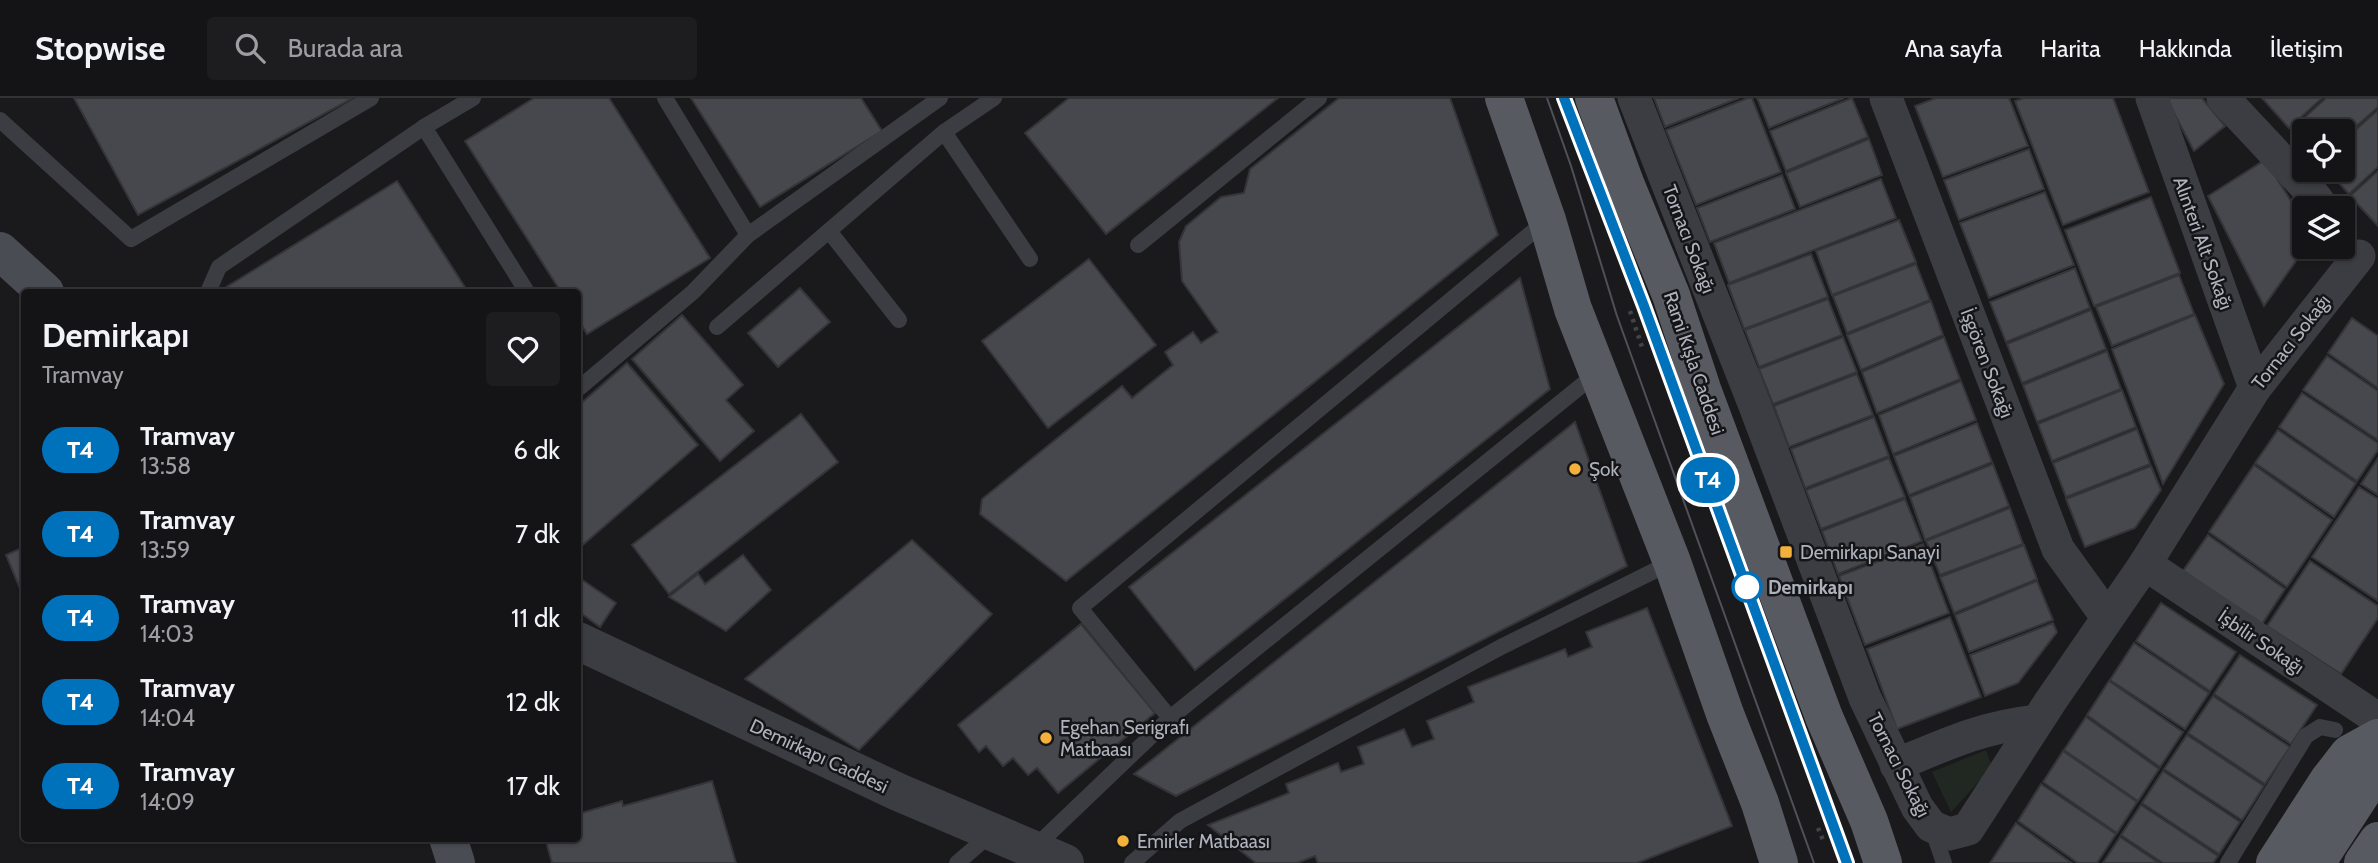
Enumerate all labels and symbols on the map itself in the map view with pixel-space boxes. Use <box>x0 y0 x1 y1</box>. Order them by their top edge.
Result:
street label: Alınteri Alt Sokağı <box>2168 173 2238 313</box>
street label: Tornacı Sokağı <box>1658 182 1720 296</box>
street label: Rami Kışla Caddesi <box>1659 288 1729 438</box>
street label: Tornacı Sokağı <box>2247 290 2335 394</box>
street label: İşgören Sokağı <box>1956 305 2018 421</box>
line badge: T4 <box>1676 457 1740 503</box>
place label: Şok <box>1589 458 1620 481</box>
marker: Şok <box>1567 461 1583 477</box>
place label: Demirkapı Sanayi <box>1800 541 1940 564</box>
marker: Demirkapı Sanayi <box>1778 544 1794 560</box>
marker: Demirkapı <box>1732 572 1762 602</box>
place label: Demirkapı <box>1768 576 1853 599</box>
street label: İşbilir Sokağı <box>2214 605 2308 679</box>
street label: Tornacı Sokağı <box>1863 709 1935 821</box>
street label: Demirkapı Caddesi <box>746 714 892 798</box>
place label: Egehan Serigrafı Matbaası <box>1060 716 1189 761</box>
marker: Egehan Serigrafı Matbaası <box>1038 730 1054 746</box>
place label: Emirler Matbaası <box>1137 830 1270 853</box>
marker: Emirler Matbaası <box>1115 833 1131 849</box>

